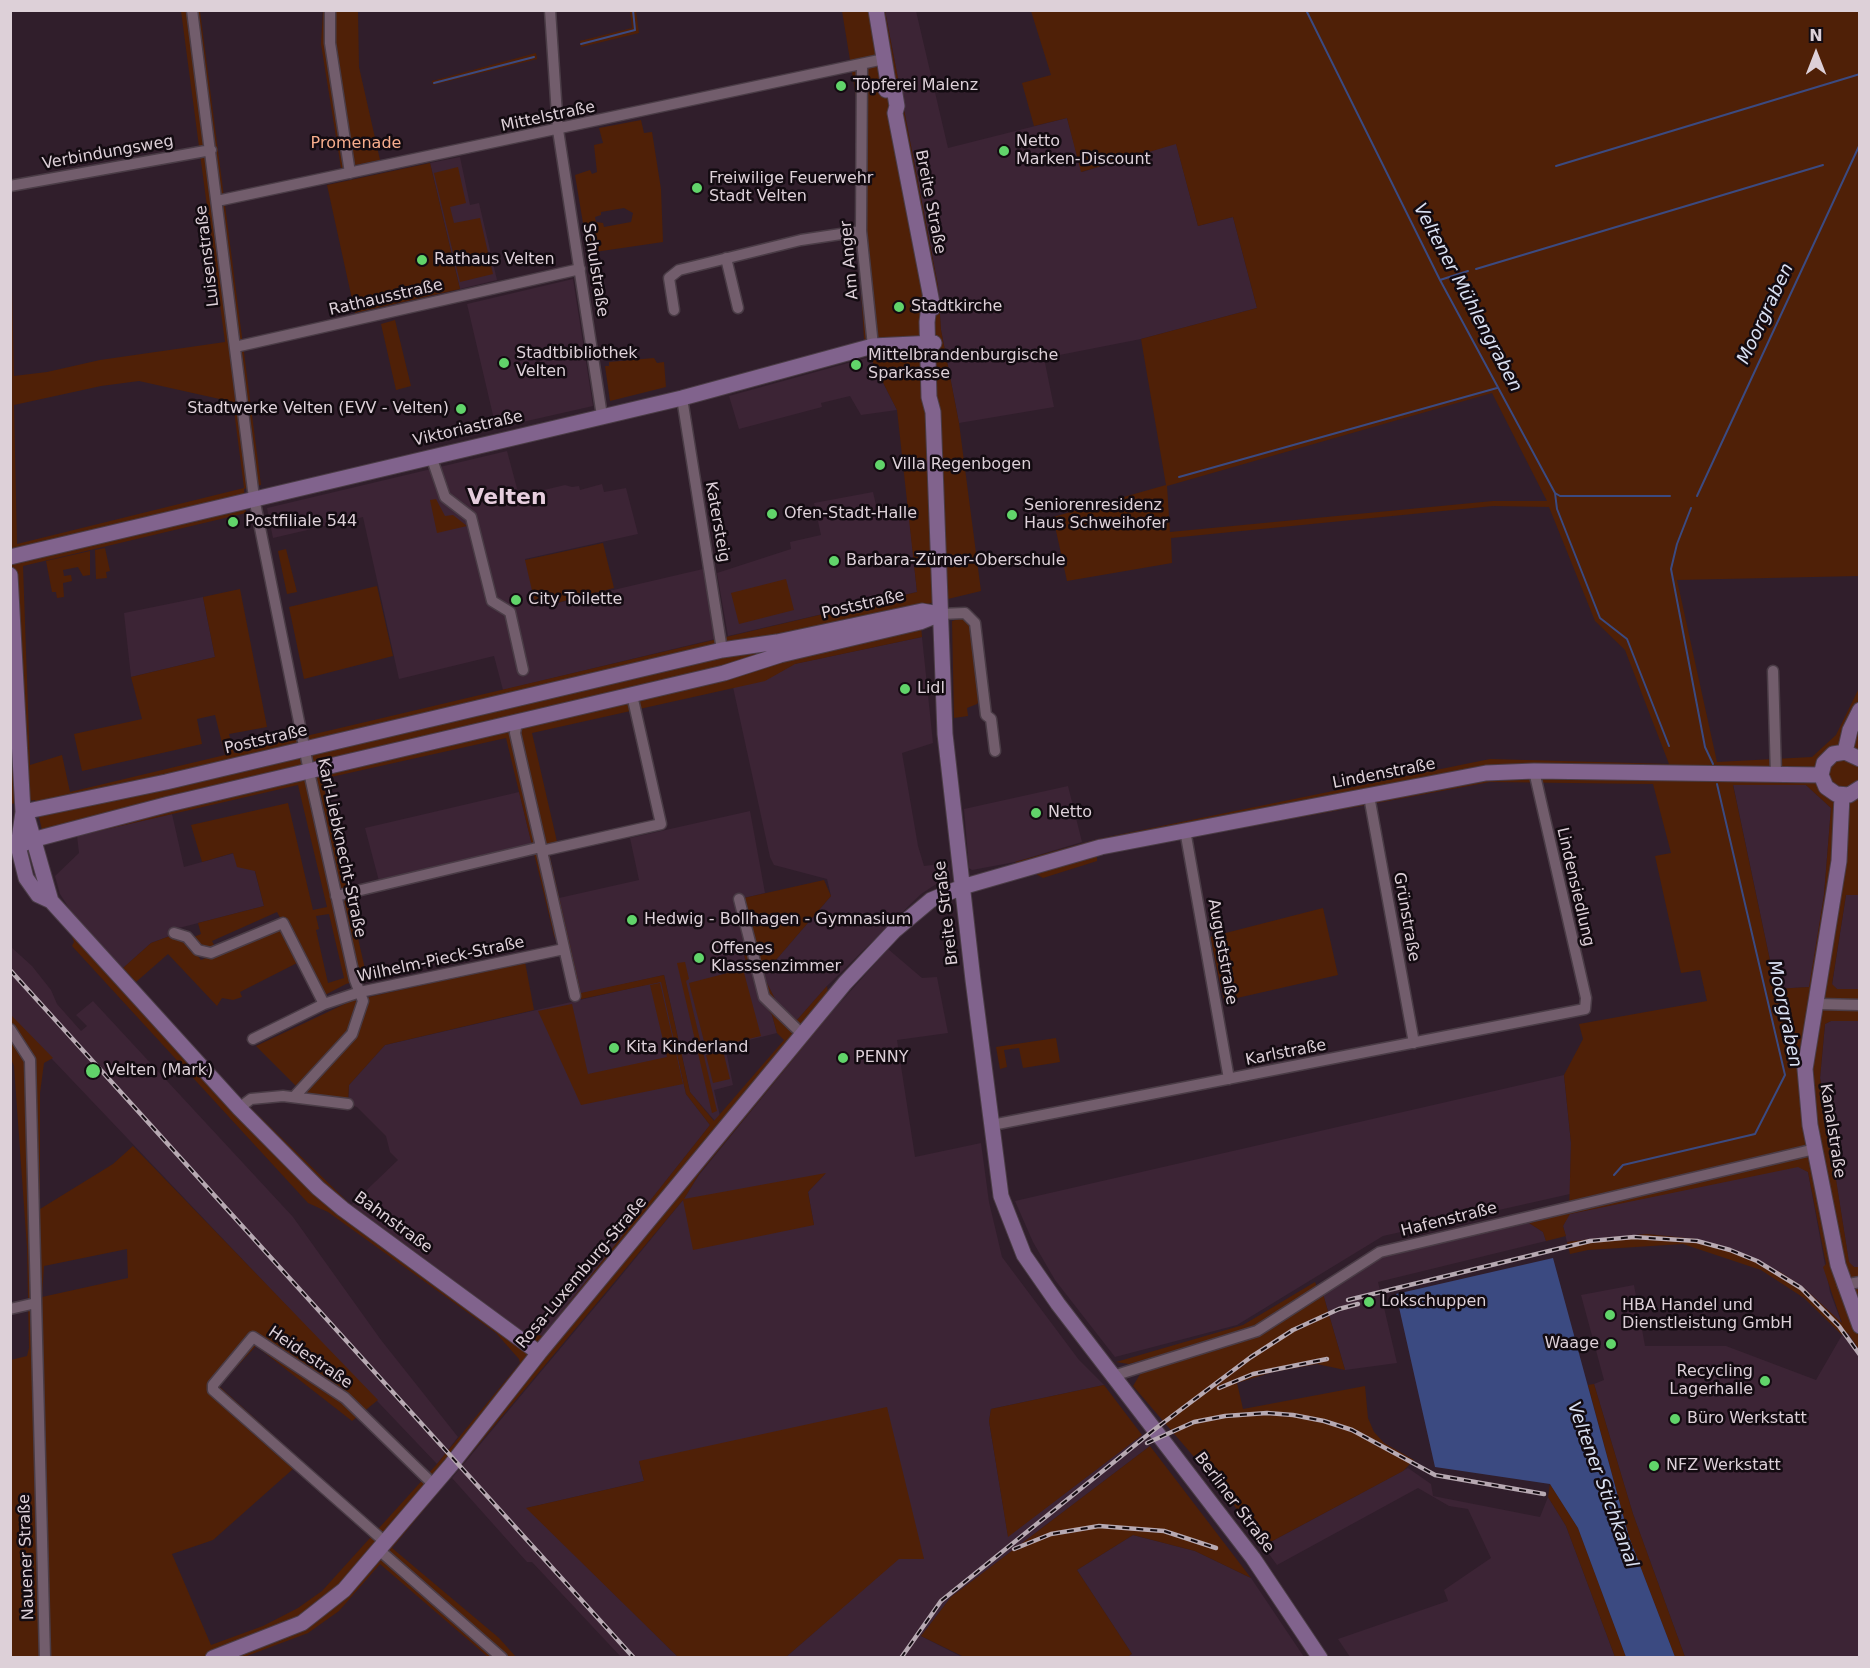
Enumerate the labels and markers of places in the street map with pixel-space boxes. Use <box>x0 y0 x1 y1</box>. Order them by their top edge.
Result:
place label: Töpferei Malenz <box>853 76 978 96</box>
marker: Töpferei Malenz <box>834 79 848 93</box>
place label: Netto Marken-Discount <box>1016 132 1151 170</box>
marker: Netto Marken-Discount <box>997 144 1011 158</box>
place label: Freiwilige Feuerwehr Stadt Velten <box>709 169 873 207</box>
marker: Freiwilige Feuerwehr Stadt Velten <box>690 181 704 195</box>
place label: Rathaus Velten <box>434 250 555 270</box>
marker: Rathaus Velten <box>415 253 429 267</box>
place label: Stadtkirche <box>911 297 1002 317</box>
marker: Stadtkirche <box>892 300 906 314</box>
place label: Stadtbibliothek Velten <box>516 344 638 382</box>
place label: Mittelbrandenburgische Sparkasse <box>868 346 1058 384</box>
marker: Stadtbibliothek Velten <box>497 356 511 370</box>
marker: Mittelbrandenburgische Sparkasse <box>849 358 863 372</box>
place label: Stadtwerke Velten (EVV - Velten) <box>187 399 449 419</box>
marker: Stadtwerke Velten (EVV - Velten) <box>454 402 468 416</box>
place label: Villa Regenbogen <box>892 455 1031 475</box>
marker: Villa Regenbogen <box>873 458 887 472</box>
place label: Seniorenresidenz Haus Schweihofer <box>1024 496 1168 534</box>
place label: Ofen-Stadt-Halle <box>784 504 917 524</box>
marker: Ofen-Stadt-Halle <box>765 507 779 521</box>
marker: Seniorenresidenz Haus Schweihofer <box>1005 508 1019 522</box>
place label: Postfiliale 544 <box>245 512 357 532</box>
marker: Postfiliale 544 <box>226 515 240 529</box>
place label: Barbara-Zürner-Oberschule <box>846 551 1066 571</box>
marker: Barbara-Zürner-Oberschule <box>827 554 841 568</box>
place label: City Toilette <box>528 590 622 610</box>
marker: City Toilette <box>509 593 523 607</box>
place label: Lidl <box>917 679 945 699</box>
marker: Lidl <box>898 682 912 696</box>
place label: Netto <box>1048 803 1092 823</box>
marker: Netto <box>1029 806 1043 820</box>
place label: Hedwig - Bollhagen - Gymnasium <box>644 910 911 930</box>
marker: Hedwig - Bollhagen - Gymnasium <box>625 913 639 927</box>
place label: Offenes Klasssenzimmer <box>711 939 841 977</box>
marker: Offenes Klasssenzimmer <box>692 951 706 965</box>
place label: Kita Kinderland <box>626 1038 748 1058</box>
marker: Kita Kinderland <box>607 1041 621 1055</box>
place label: PENNY <box>855 1048 908 1068</box>
marker: PENNY <box>836 1051 850 1065</box>
place label: Velten (Mark) <box>106 1061 213 1081</box>
marker: Velten (Mark) <box>84 1062 102 1080</box>
place label: Lokschuppen <box>1381 1292 1486 1312</box>
marker: Lokschuppen <box>1362 1295 1376 1309</box>
place label: HBA Handel und Dienstleistung GmbH <box>1622 1296 1792 1334</box>
marker: HBA Handel und Dienstleistung GmbH <box>1603 1308 1617 1322</box>
place label: Waage <box>1545 1334 1599 1354</box>
marker: Waage <box>1604 1337 1618 1351</box>
place label: Recycling Lagerhalle <box>1669 1362 1753 1400</box>
marker: Recycling Lagerhalle <box>1758 1374 1772 1388</box>
place label: Büro Werkstatt <box>1687 1409 1807 1429</box>
marker: Büro Werkstatt <box>1668 1412 1682 1426</box>
place label: NFZ Werkstatt <box>1666 1456 1781 1476</box>
marker: NFZ Werkstatt <box>1647 1459 1661 1473</box>

